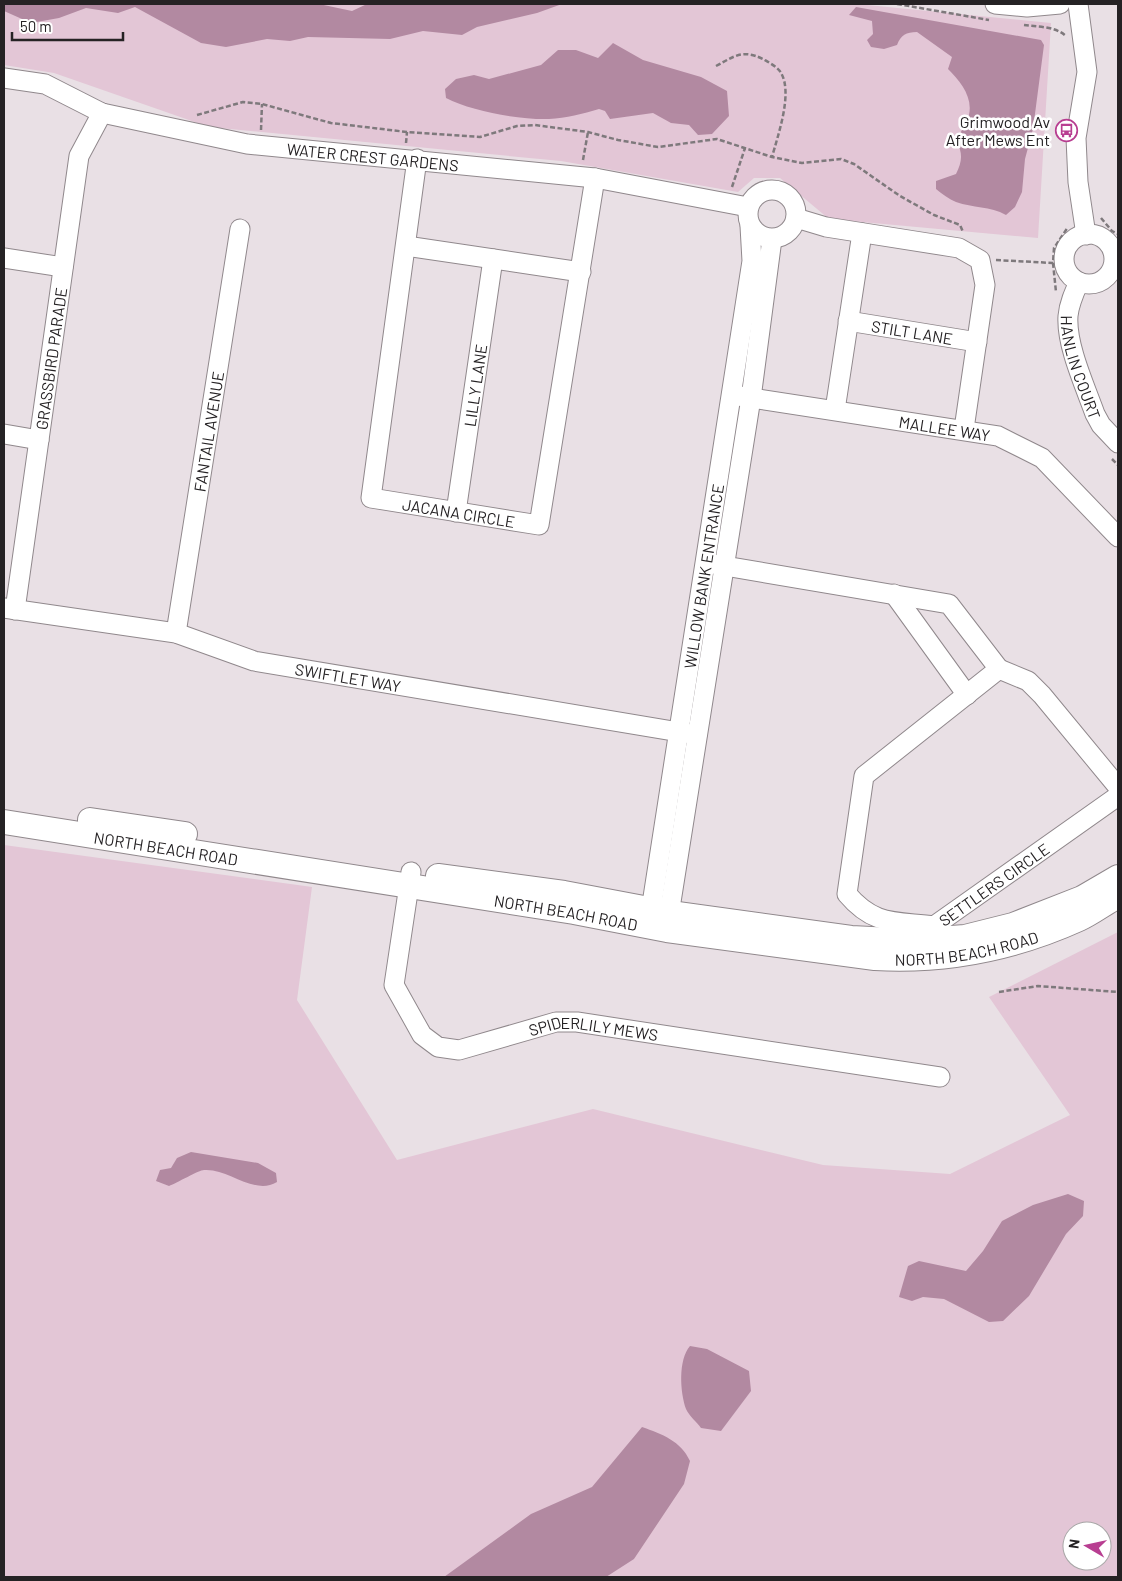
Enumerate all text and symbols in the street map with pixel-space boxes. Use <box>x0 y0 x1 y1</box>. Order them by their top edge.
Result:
scale bar <box>12 10 124 42</box>
text: 50 m <box>20 17 52 35</box>
place label: Grimwood Av After Mews Ent <box>946 112 1050 149</box>
bus stop icon: Grimwood Av After Mews Ent <box>1054 118 1078 142</box>
street label: WATER CREST GARDENS <box>286 138 460 174</box>
street label: GRASSBIRD PARADE <box>31 286 70 431</box>
street label: STILT LANE <box>870 315 954 347</box>
street label: HANLIN COURT <box>1058 315 1105 421</box>
street label: LILLY LANE <box>459 343 490 428</box>
street label: FANTAIL AVENUE <box>189 370 227 493</box>
street label: MALLEE WAY <box>898 411 992 444</box>
street label: WILLOW BANK ENTRANCE <box>679 483 727 670</box>
street label: JACANA CIRCLE <box>401 494 517 531</box>
street label: SWIFTLET WAY <box>294 659 402 695</box>
street label: NORTH BEACH ROAD <box>93 827 239 868</box>
street label: SETTLERS CIRCLE <box>935 839 1052 929</box>
street label: NORTH BEACH ROAD <box>493 890 639 934</box>
street label: NORTH BEACH ROAD <box>895 926 1040 968</box>
street label: SPIDERLILY MEWS <box>526 1012 659 1044</box>
north arrow <box>1062 1521 1112 1571</box>
text: N <box>1065 1538 1083 1550</box>

